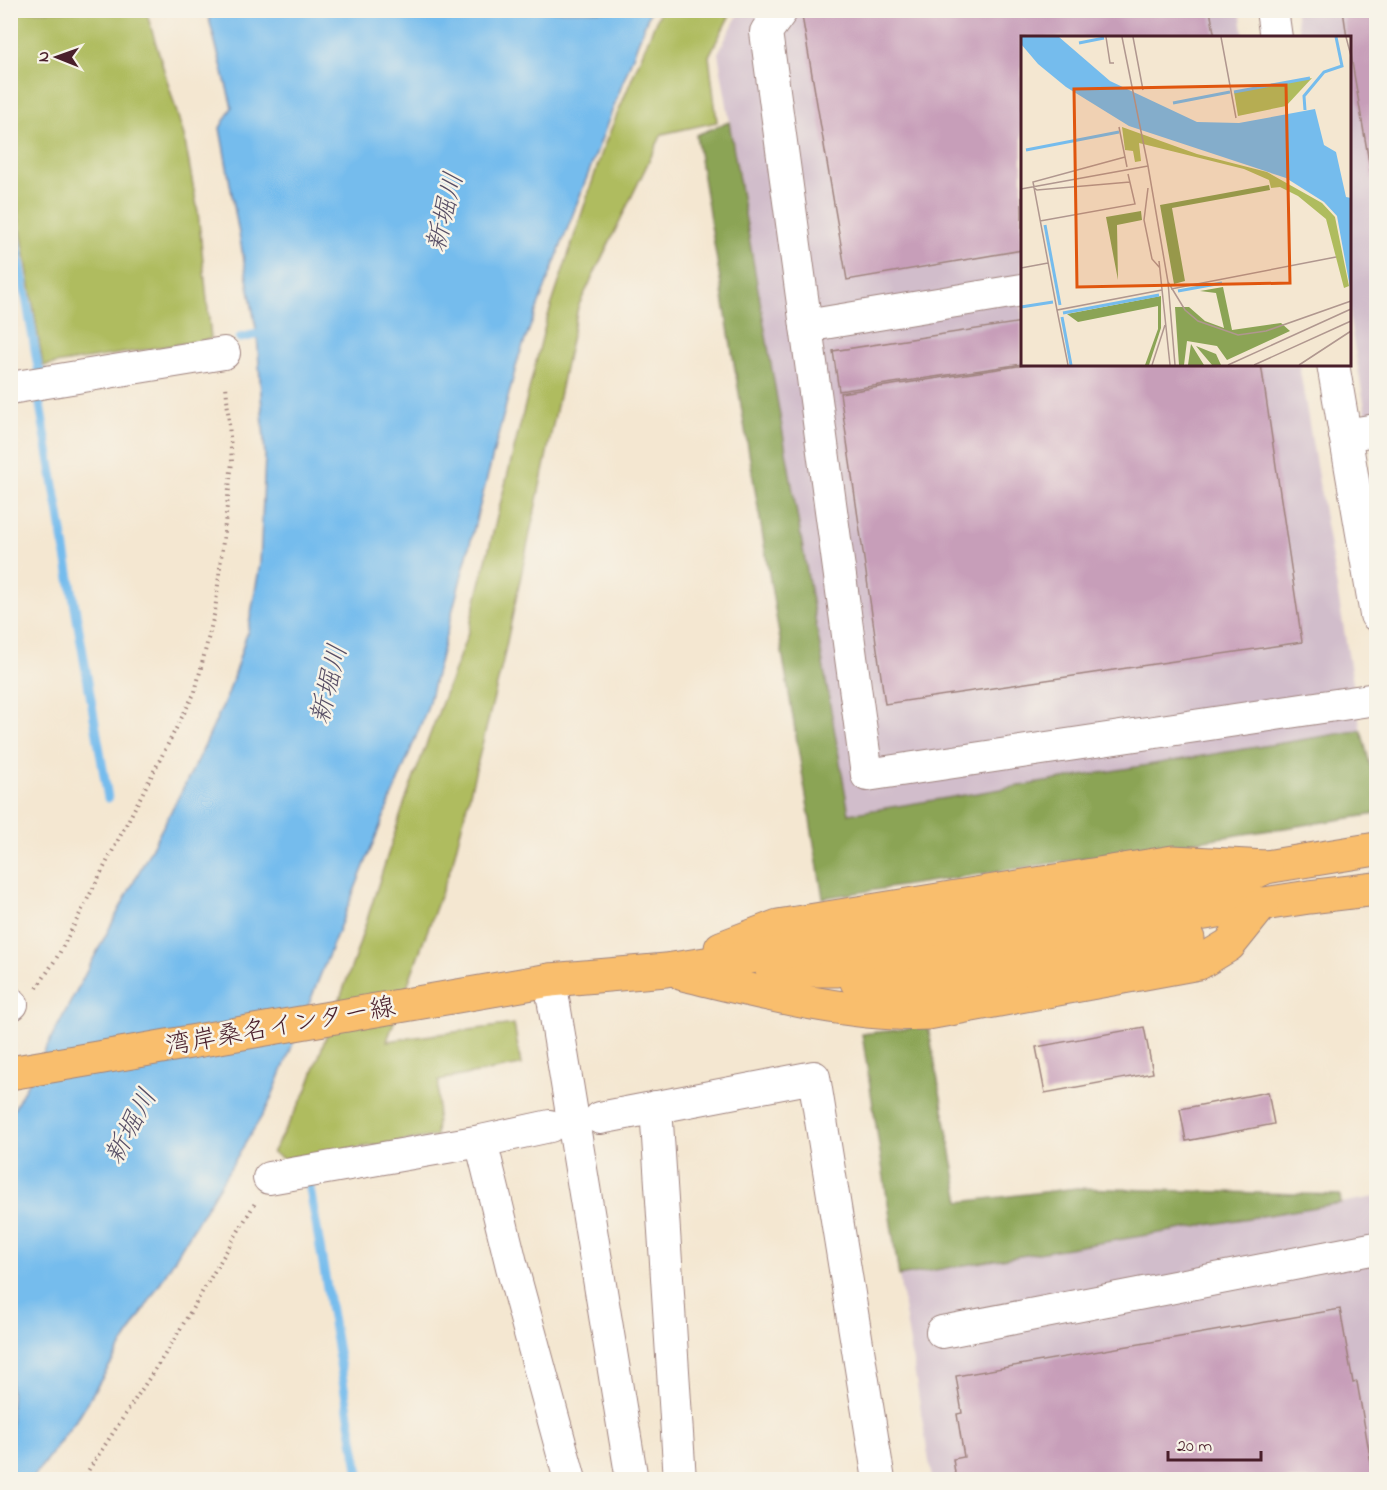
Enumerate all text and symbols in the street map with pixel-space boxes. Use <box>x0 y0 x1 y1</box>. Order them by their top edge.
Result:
north arrow <box>27 27 87 87</box>
inset map <box>1021 36 1351 366</box>
text: N <box>32 51 56 62</box>
water label: 新堀川 <box>418 169 475 257</box>
water label: 新堀川 <box>302 641 359 729</box>
street label: 湾岸桑名インター線 <box>163 989 399 1067</box>
water label: 新堀川 <box>96 1082 168 1172</box>
scale bar <box>1168 1424 1261 1462</box>
text: 20 m <box>1177 1434 1212 1460</box>

